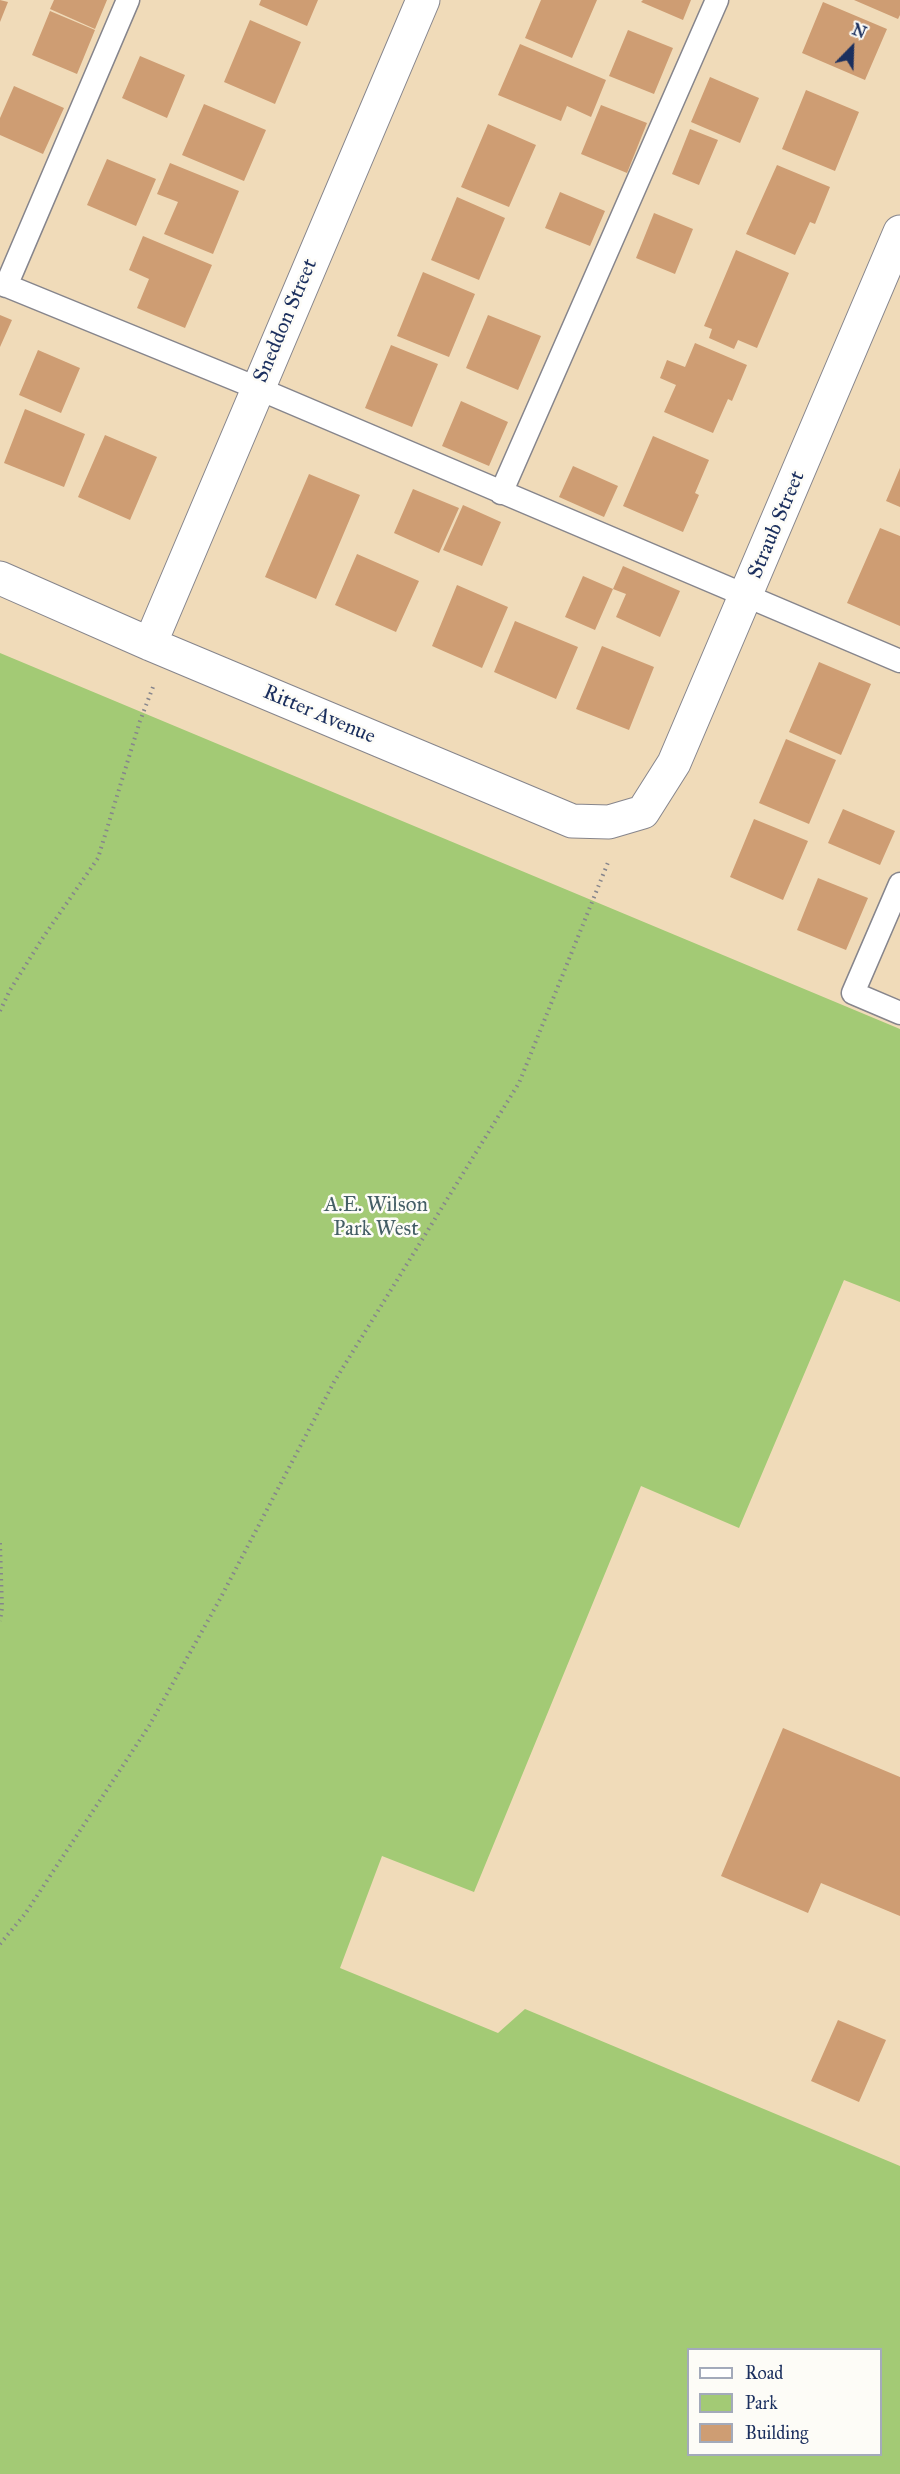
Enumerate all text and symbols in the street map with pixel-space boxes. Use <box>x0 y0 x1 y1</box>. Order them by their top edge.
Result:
north arrow <box>822 18 882 78</box>
text: N <box>849 20 869 42</box>
street label: Sneddon Street <box>249 255 323 387</box>
street label: Straub Street <box>743 467 811 583</box>
street label: Ritter Avenue <box>259 680 379 750</box>
park label: A.E. Wilson Park West <box>324 1193 428 1243</box>
legend <box>687 2348 882 2456</box>
text: Road <box>745 2362 783 2384</box>
text: Park <box>745 2392 778 2414</box>
text: Building <box>745 2422 808 2444</box>

